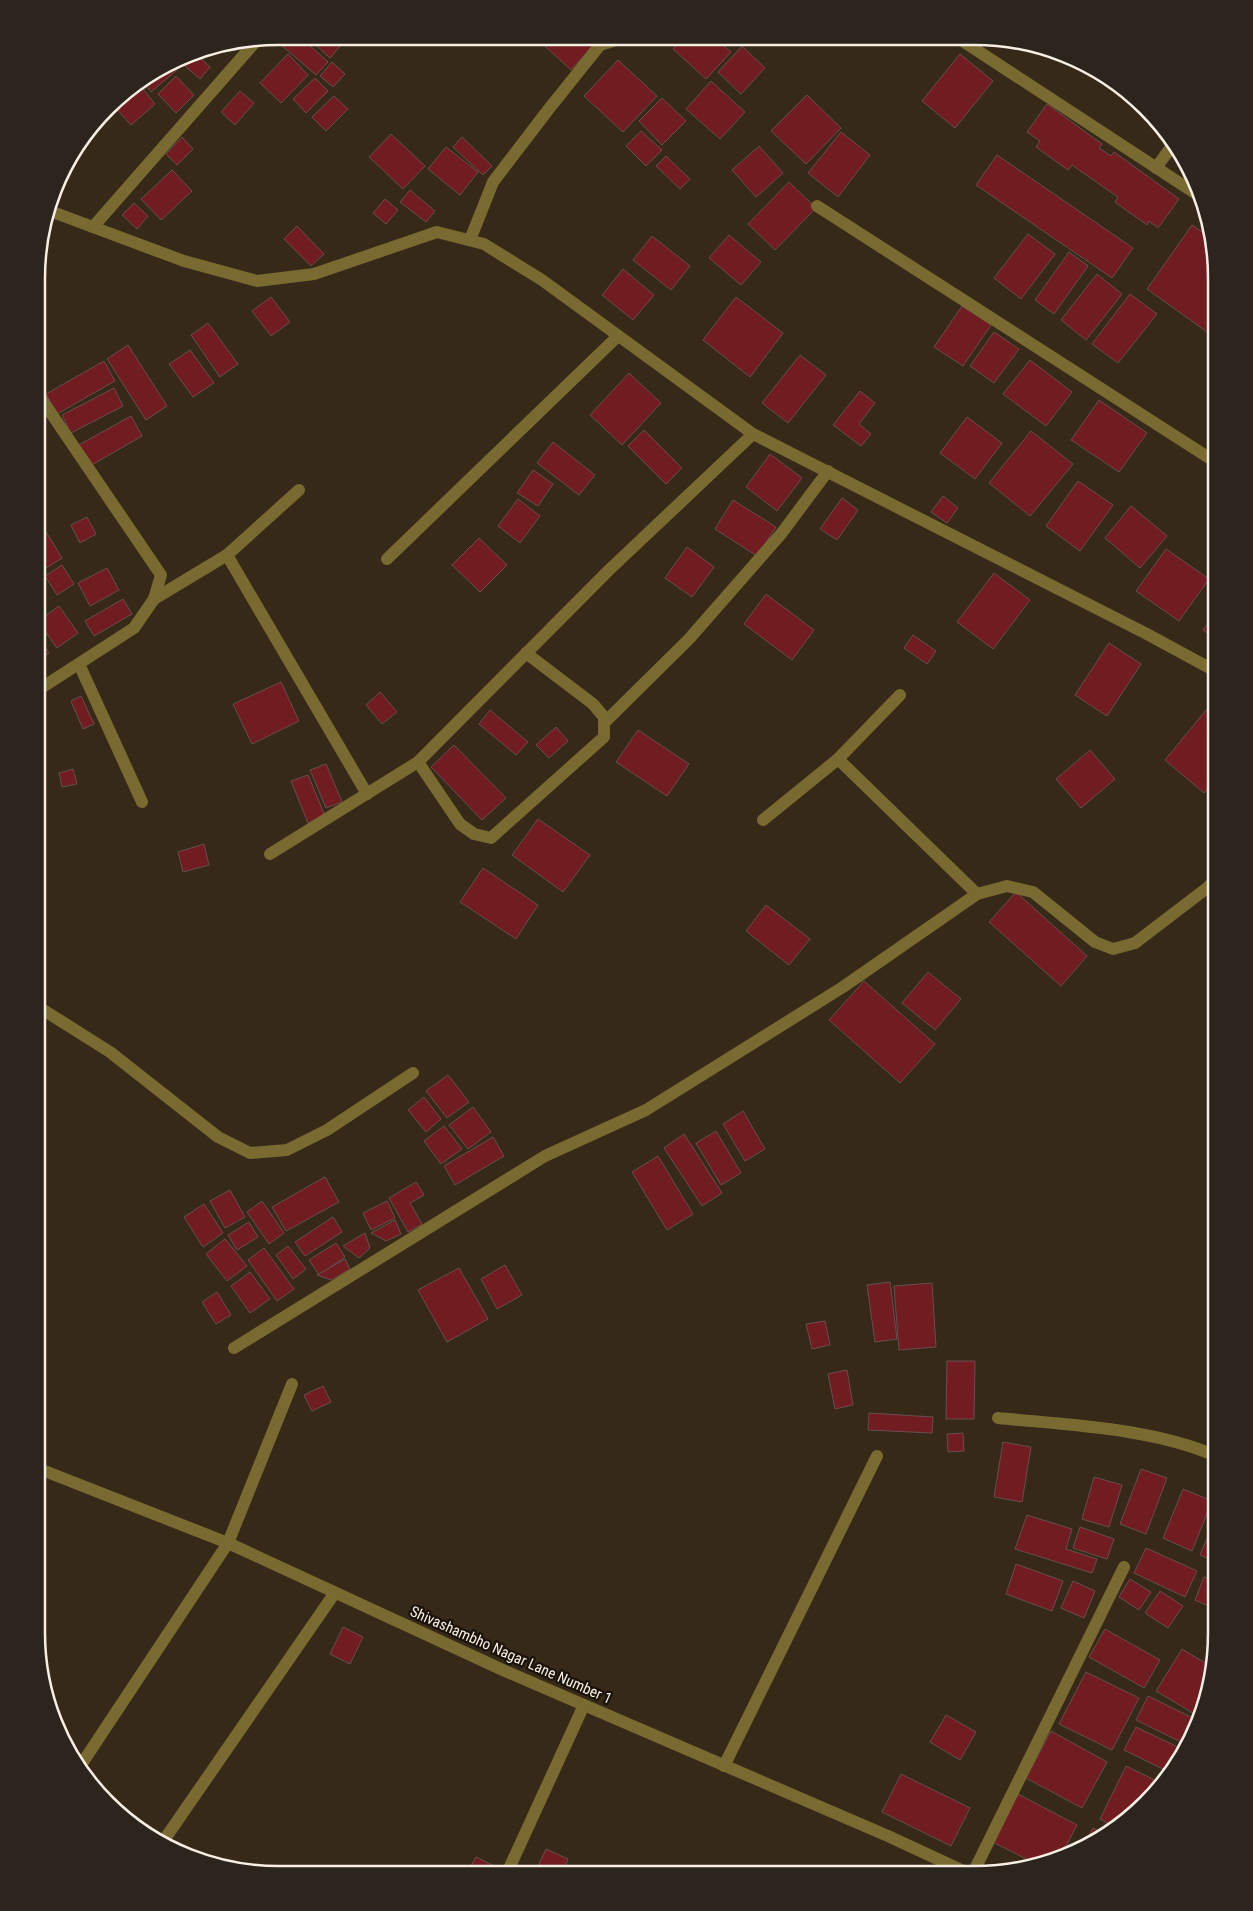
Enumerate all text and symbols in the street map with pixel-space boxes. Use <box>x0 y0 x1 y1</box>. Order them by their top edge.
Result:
street label: Shivashambho Nagar Lane Number 1 <box>407 1602 615 1708</box>

